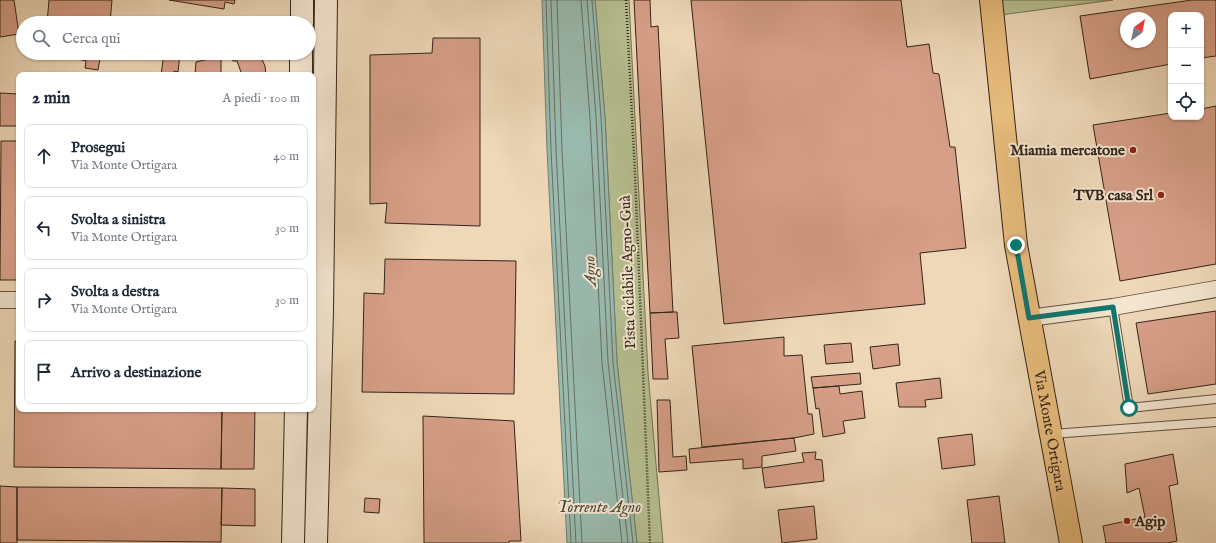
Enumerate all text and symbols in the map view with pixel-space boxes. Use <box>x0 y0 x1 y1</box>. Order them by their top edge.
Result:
north arrow <box>1120 12 1156 48</box>
map controls <box>1168 12 1204 120</box>
button: + <box>1168 12 1204 48</box>
search box <box>16 16 316 60</box>
icon: search <box>30 27 52 49</box>
text: Cerca qui <box>62 29 121 48</box>
button: − <box>1168 48 1204 84</box>
button: locate <box>1168 84 1204 120</box>
text: 2 min <box>32 88 70 109</box>
text: A piedi · 100 m <box>223 90 300 107</box>
text: Prosegui <box>71 138 125 157</box>
place label: Miamia mercatone <box>1010 141 1125 160</box>
icon: ahead <box>33 145 55 167</box>
marker: Miamia mercatone <box>1128 145 1138 155</box>
text: 40 m <box>273 148 299 165</box>
text: Via Monte Ortigara <box>71 157 177 174</box>
place label: TVB casa Srl <box>1073 186 1154 205</box>
marker: TVB casa Srl <box>1156 190 1166 200</box>
street label: Pista ciclabile Agno-Guà <box>616 194 640 349</box>
text: Svolta a sinistra <box>71 210 166 229</box>
icon: left <box>33 217 55 239</box>
text: 30 m <box>275 220 299 237</box>
text: Via Monte Ortigara <box>71 229 177 246</box>
route end <box>1007 236 1025 254</box>
water label: Agno <box>580 255 602 289</box>
text: Svolta a destra <box>71 282 159 301</box>
icon: right <box>33 289 55 311</box>
text: 30 m <box>275 292 299 309</box>
text: Via Monte Ortigara <box>71 301 177 318</box>
icon: arrive <box>33 361 55 383</box>
text: Arrivo a destinazione <box>71 363 201 382</box>
street label: Via Monte Ortigara <box>1030 368 1071 493</box>
route start <box>1120 399 1138 417</box>
water label: Torrente Agno <box>557 498 641 518</box>
place label: Agip <box>1134 512 1165 531</box>
marker: Agip <box>1122 516 1132 526</box>

